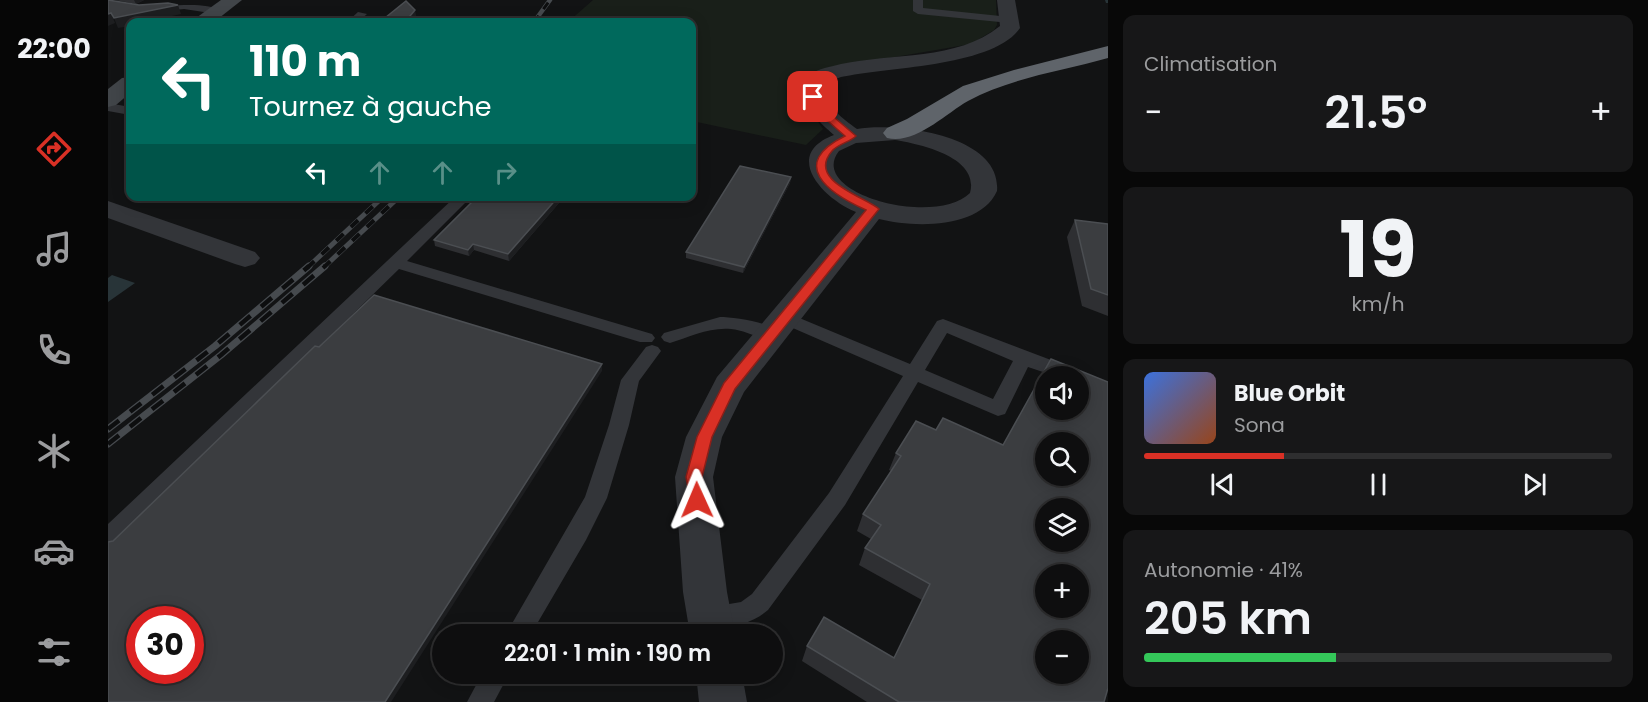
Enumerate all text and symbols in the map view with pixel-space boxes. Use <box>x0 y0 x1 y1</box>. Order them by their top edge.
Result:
text: 22:00 <box>17 30 91 67</box>
text: 110 m <box>249 32 361 91</box>
icon: left <box>150 42 228 120</box>
text: Climatisation <box>1144 50 1277 78</box>
pin <box>787 71 838 122</box>
icon: arrive <box>796 80 829 113</box>
text: 21.5° <box>1324 81 1427 144</box>
text: Tournez à gauche <box>249 88 491 125</box>
text: − <box>1144 89 1162 136</box>
text: + <box>1589 89 1612 136</box>
icon: directions <box>33 128 75 170</box>
icon: left <box>300 156 333 189</box>
icon: ahead <box>363 156 396 189</box>
icon: ahead <box>426 156 459 189</box>
icon: right <box>489 156 522 189</box>
text: 19 <box>1339 195 1417 304</box>
icon: music <box>33 228 75 270</box>
text: km/h <box>1351 290 1405 318</box>
icon: phone <box>33 329 75 371</box>
map controls <box>1035 366 1089 684</box>
button: sound <box>1035 366 1089 420</box>
text: Blue Orbit <box>1234 378 1345 409</box>
text: Sona <box>1234 411 1285 439</box>
icon: climate <box>33 430 75 472</box>
button: search <box>1035 432 1089 486</box>
position arrow <box>665 468 729 532</box>
icon: previous <box>1206 468 1239 501</box>
icon: pause <box>1362 468 1395 501</box>
icon: next <box>1518 468 1551 501</box>
button: layers <box>1035 498 1089 552</box>
icon: car <box>33 530 75 572</box>
text: Autonomie · 41% <box>1144 556 1303 584</box>
button: + <box>1035 564 1089 618</box>
text: 205 km <box>1144 587 1312 650</box>
speed limit sign: 30 <box>126 606 204 684</box>
button: − <box>1035 630 1089 684</box>
icon: filters <box>33 631 75 673</box>
text: 22:01 · 1 min · 190 m <box>504 638 711 669</box>

